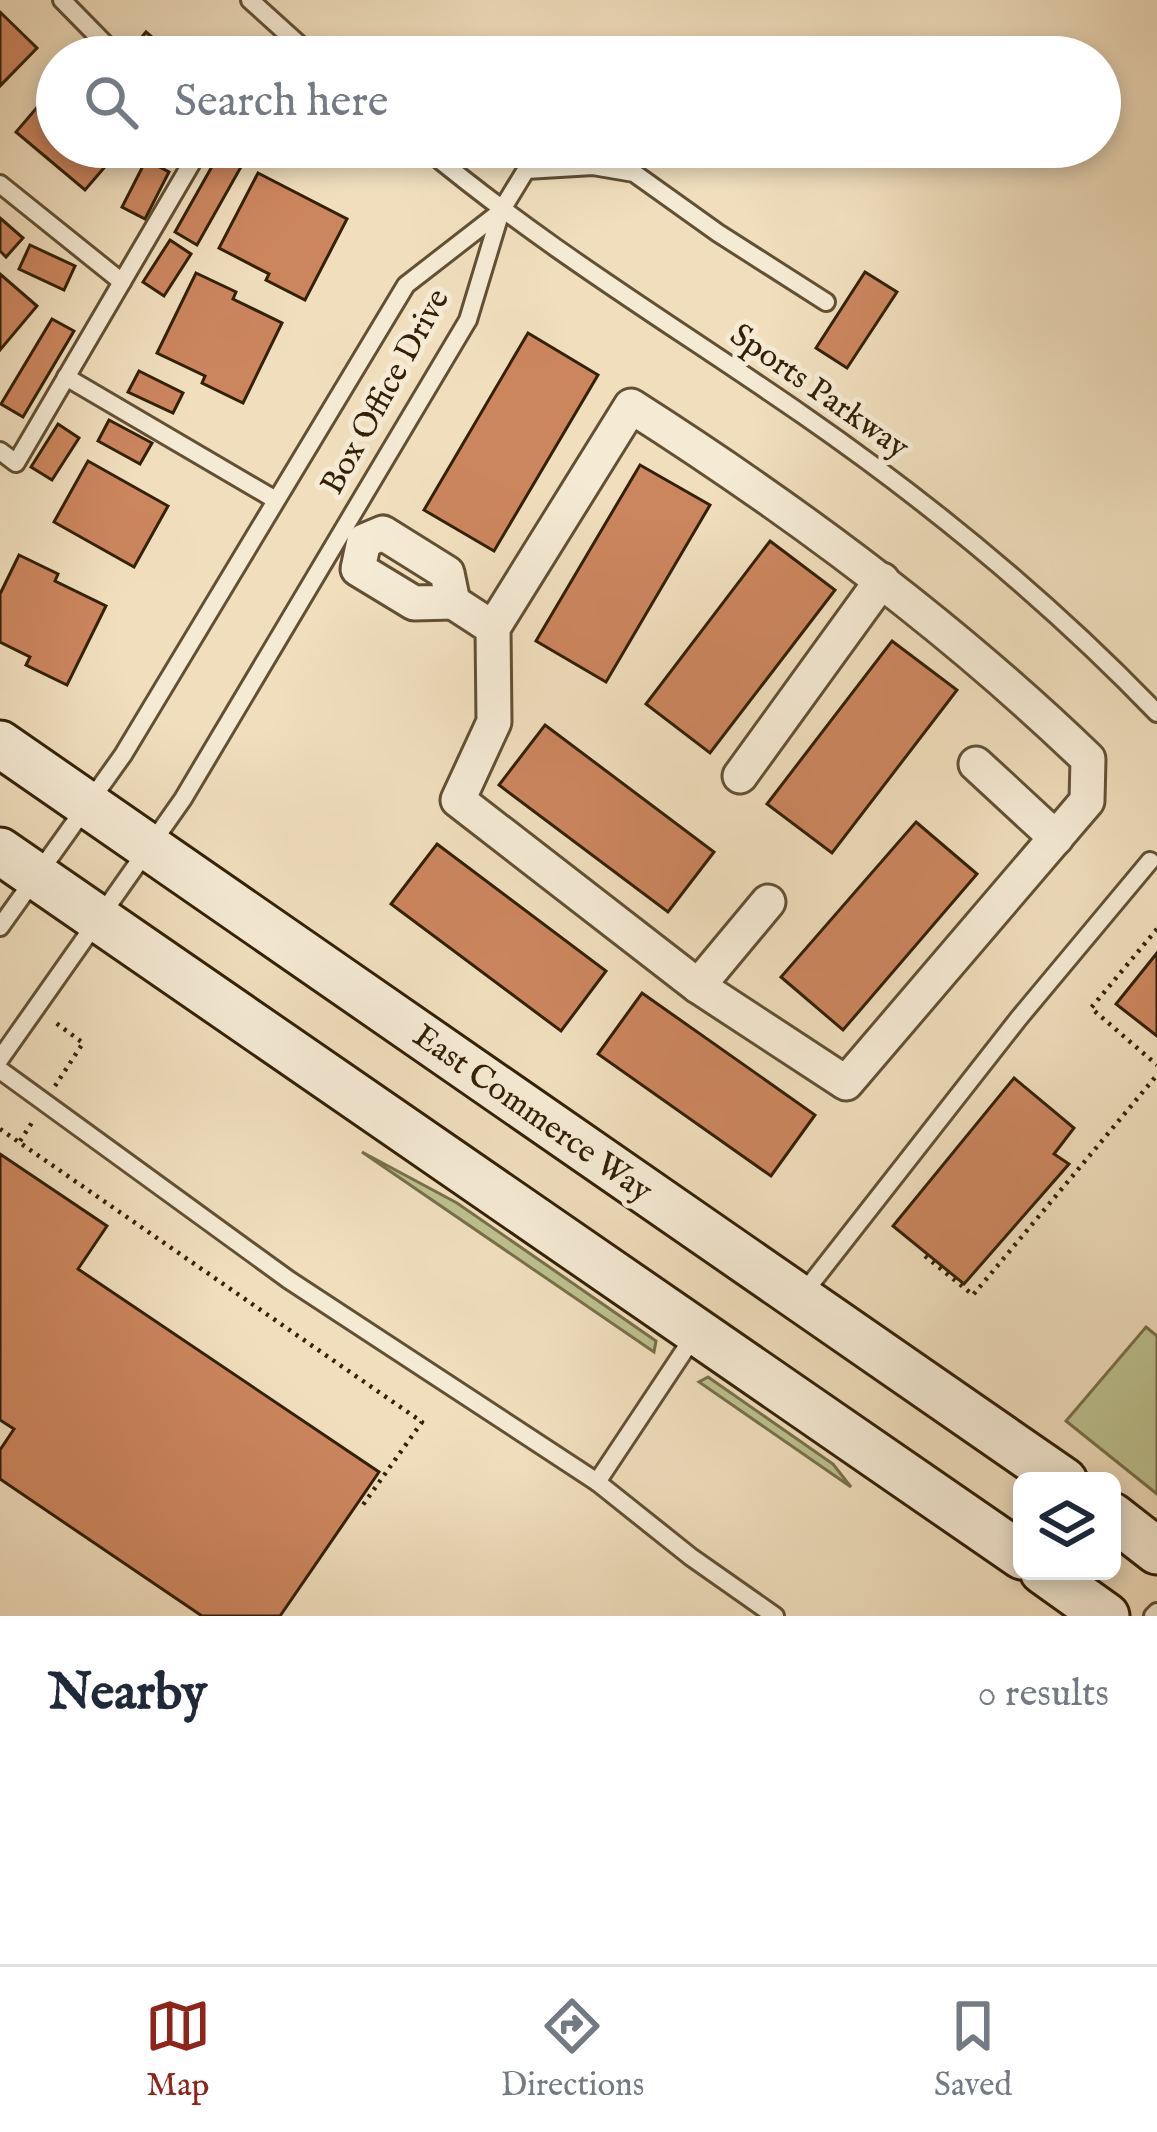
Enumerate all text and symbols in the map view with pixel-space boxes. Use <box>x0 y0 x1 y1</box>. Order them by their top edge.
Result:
search box <box>36 36 1121 168</box>
icon: search <box>78 69 144 135</box>
text: Search here <box>174 74 388 131</box>
street label: Box Office Drive <box>312 282 460 502</box>
street label: Sports Parkway <box>721 315 917 470</box>
street label: East Commerce Way <box>404 1016 661 1213</box>
map controls <box>1013 1472 1121 1580</box>
button: layers <box>1013 1472 1121 1580</box>
text: Nearby <box>48 1662 207 1727</box>
text: 0 results <box>977 1670 1109 1719</box>
tab: Map <box>145 1993 211 2107</box>
tab: Directions <box>501 1993 644 2107</box>
tab: Saved <box>934 1993 1012 2107</box>

